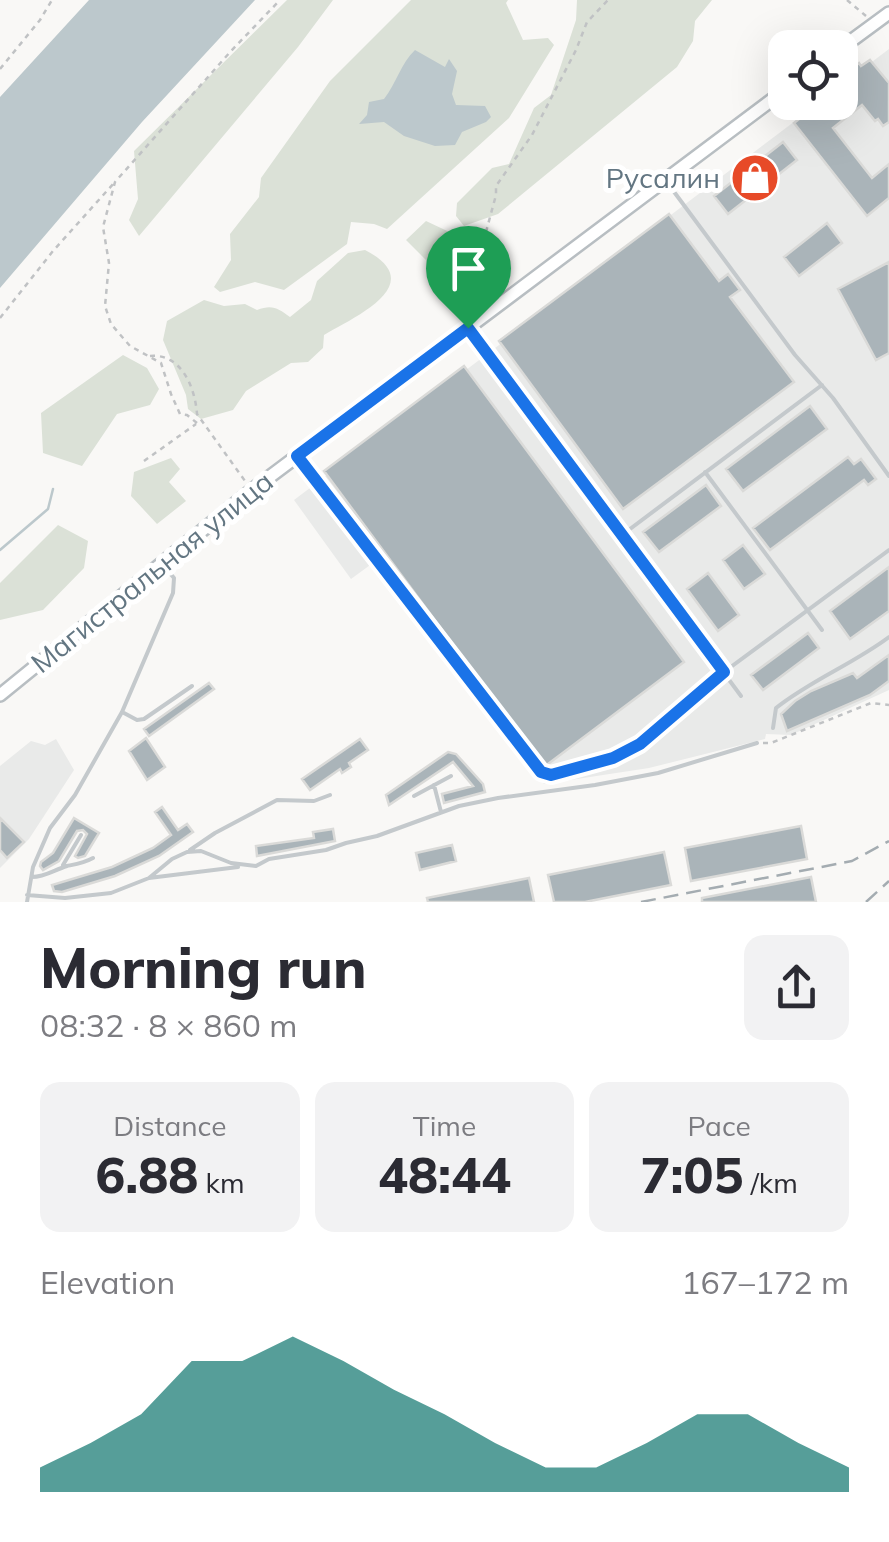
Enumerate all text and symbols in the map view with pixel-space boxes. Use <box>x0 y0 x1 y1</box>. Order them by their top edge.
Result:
map controls <box>768 30 858 120</box>
button: locate <box>768 30 858 120</box>
shop icon: Русалин <box>729 152 781 204</box>
place label: Русалин <box>606 160 720 195</box>
pin <box>426 226 511 329</box>
icon: arrive <box>441 241 496 296</box>
street label: Магистральная улица <box>24 463 280 680</box>
text: Morning run <box>40 933 367 1002</box>
button: share <box>744 935 849 1040</box>
text: 08:32 · 8 × 860 m <box>40 1005 297 1045</box>
text: Distance <box>113 1108 226 1143</box>
text: Time <box>413 1108 476 1143</box>
text: Pace <box>688 1108 751 1143</box>
text: 6.88 <box>95 1143 198 1206</box>
text: 48:44 <box>378 1143 511 1206</box>
text: 7:05 <box>641 1143 744 1206</box>
text: km <box>198 1165 244 1200</box>
text: /km <box>744 1165 798 1200</box>
text: Elevation <box>40 1262 175 1302</box>
text: 167–172 m <box>681 1262 849 1302</box>

